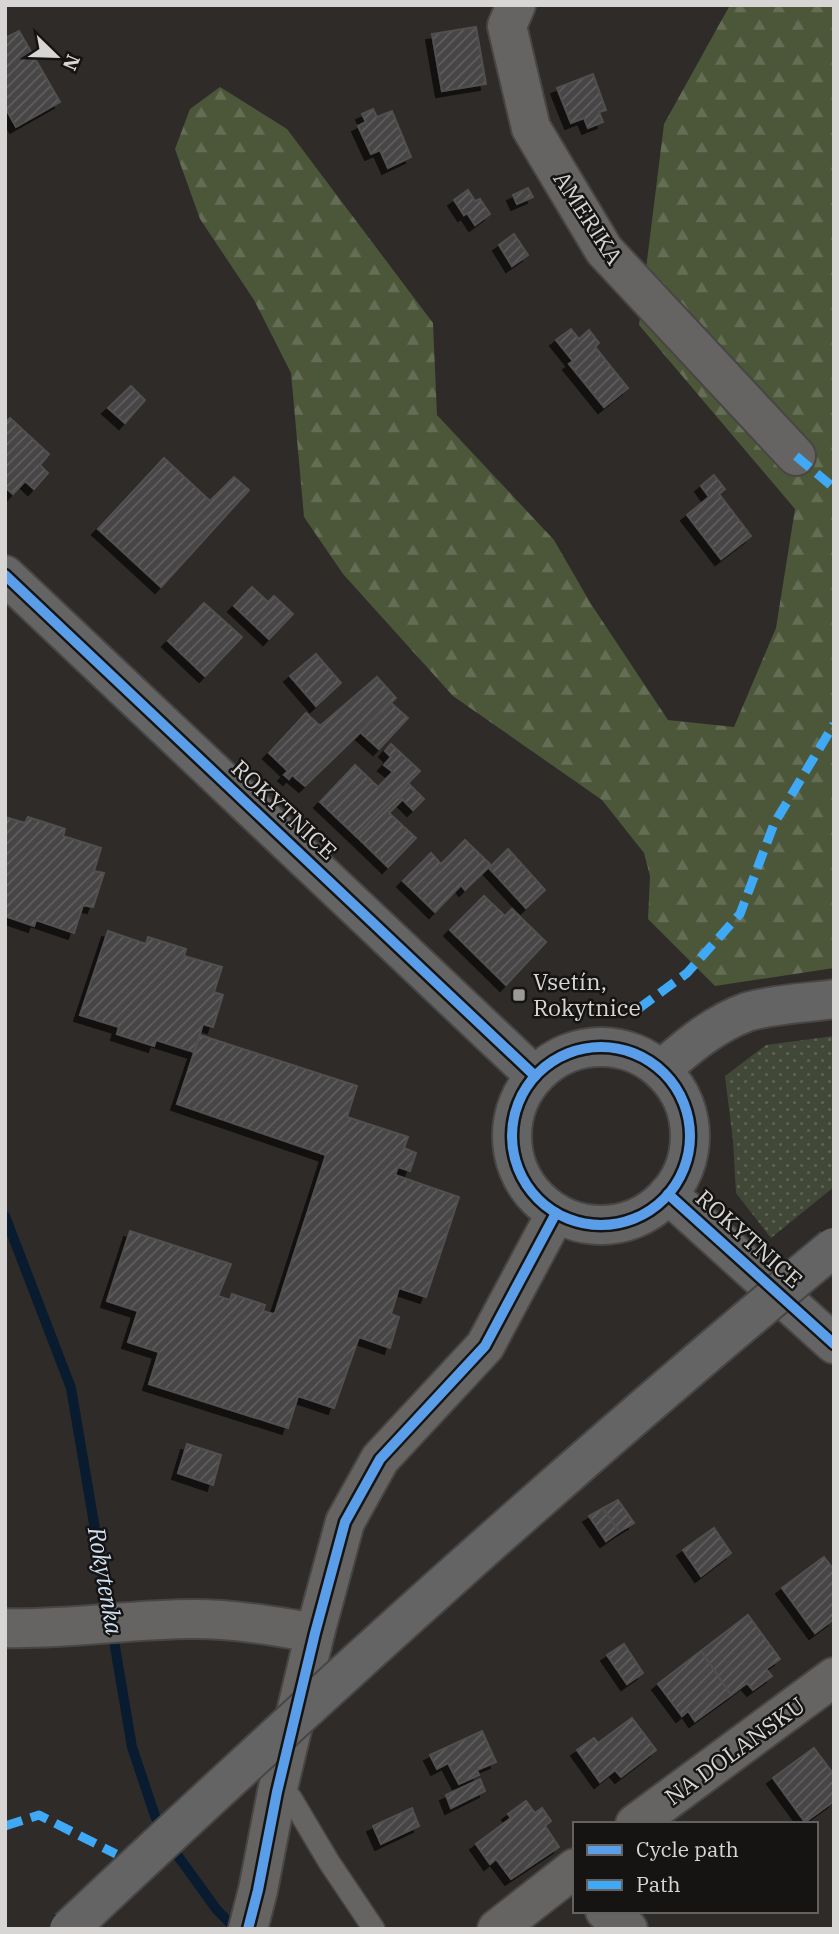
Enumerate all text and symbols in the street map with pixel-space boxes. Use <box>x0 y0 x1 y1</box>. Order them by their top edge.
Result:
north arrow <box>21 21 91 91</box>
text: N <box>58 51 86 74</box>
street label: AMERIKA <box>547 165 630 270</box>
street label: ROKYTNICE <box>226 753 344 866</box>
place label: Vsetín, Rokytnice <box>533 966 641 1022</box>
marker: Vsetín, Rokytnice <box>511 987 527 1003</box>
street label: ROKYTNICE <box>690 1182 809 1294</box>
water label: Rokytenka <box>81 1523 131 1637</box>
street label: NA DOLANSKU <box>658 1689 810 1811</box>
legend <box>573 1822 818 1913</box>
text: Cycle path <box>636 1835 739 1863</box>
text: Path <box>636 1870 681 1898</box>

